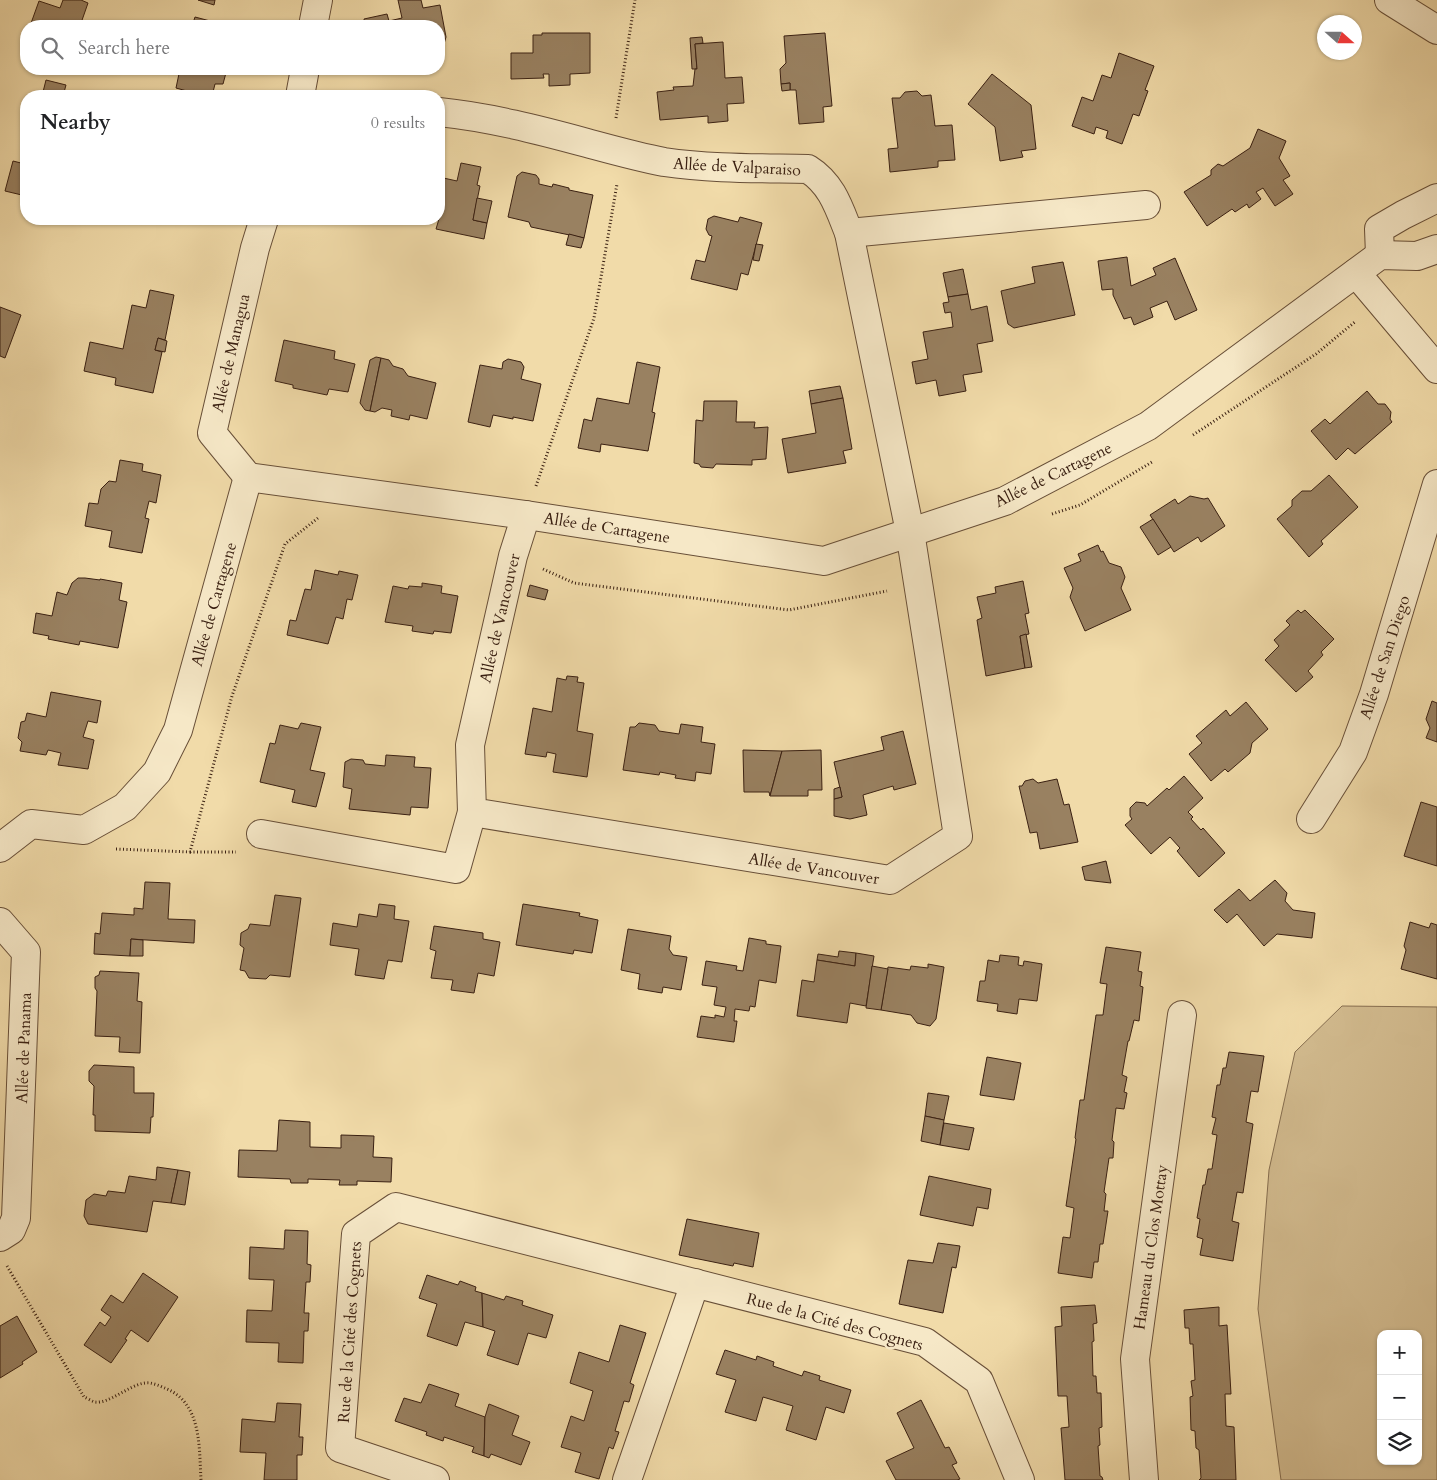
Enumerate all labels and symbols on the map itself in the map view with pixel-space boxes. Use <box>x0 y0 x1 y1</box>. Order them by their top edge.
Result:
north arrow <box>1317 15 1362 60</box>
street label: Allée de Valparaiso <box>673 153 802 181</box>
street label: Allée de Managua <box>207 292 255 415</box>
street label: Allée de Cartagene <box>991 437 1116 513</box>
street label: Allée de Cartagene <box>542 507 672 549</box>
street label: Allée de Cartagene <box>186 540 242 669</box>
street label: Allée de Vancouver <box>474 551 526 685</box>
street label: Allée de San Diego <box>1355 592 1415 722</box>
street label: Allée de Vancouver <box>747 848 881 890</box>
street label: Allée de Panama <box>11 992 37 1104</box>
street label: Hameau du Clos Mottay <box>1129 1163 1174 1331</box>
street label: Rue de la Cité des Cognets <box>333 1240 367 1424</box>
street label: Rue de la Cité des Cognets <box>744 1288 926 1356</box>

